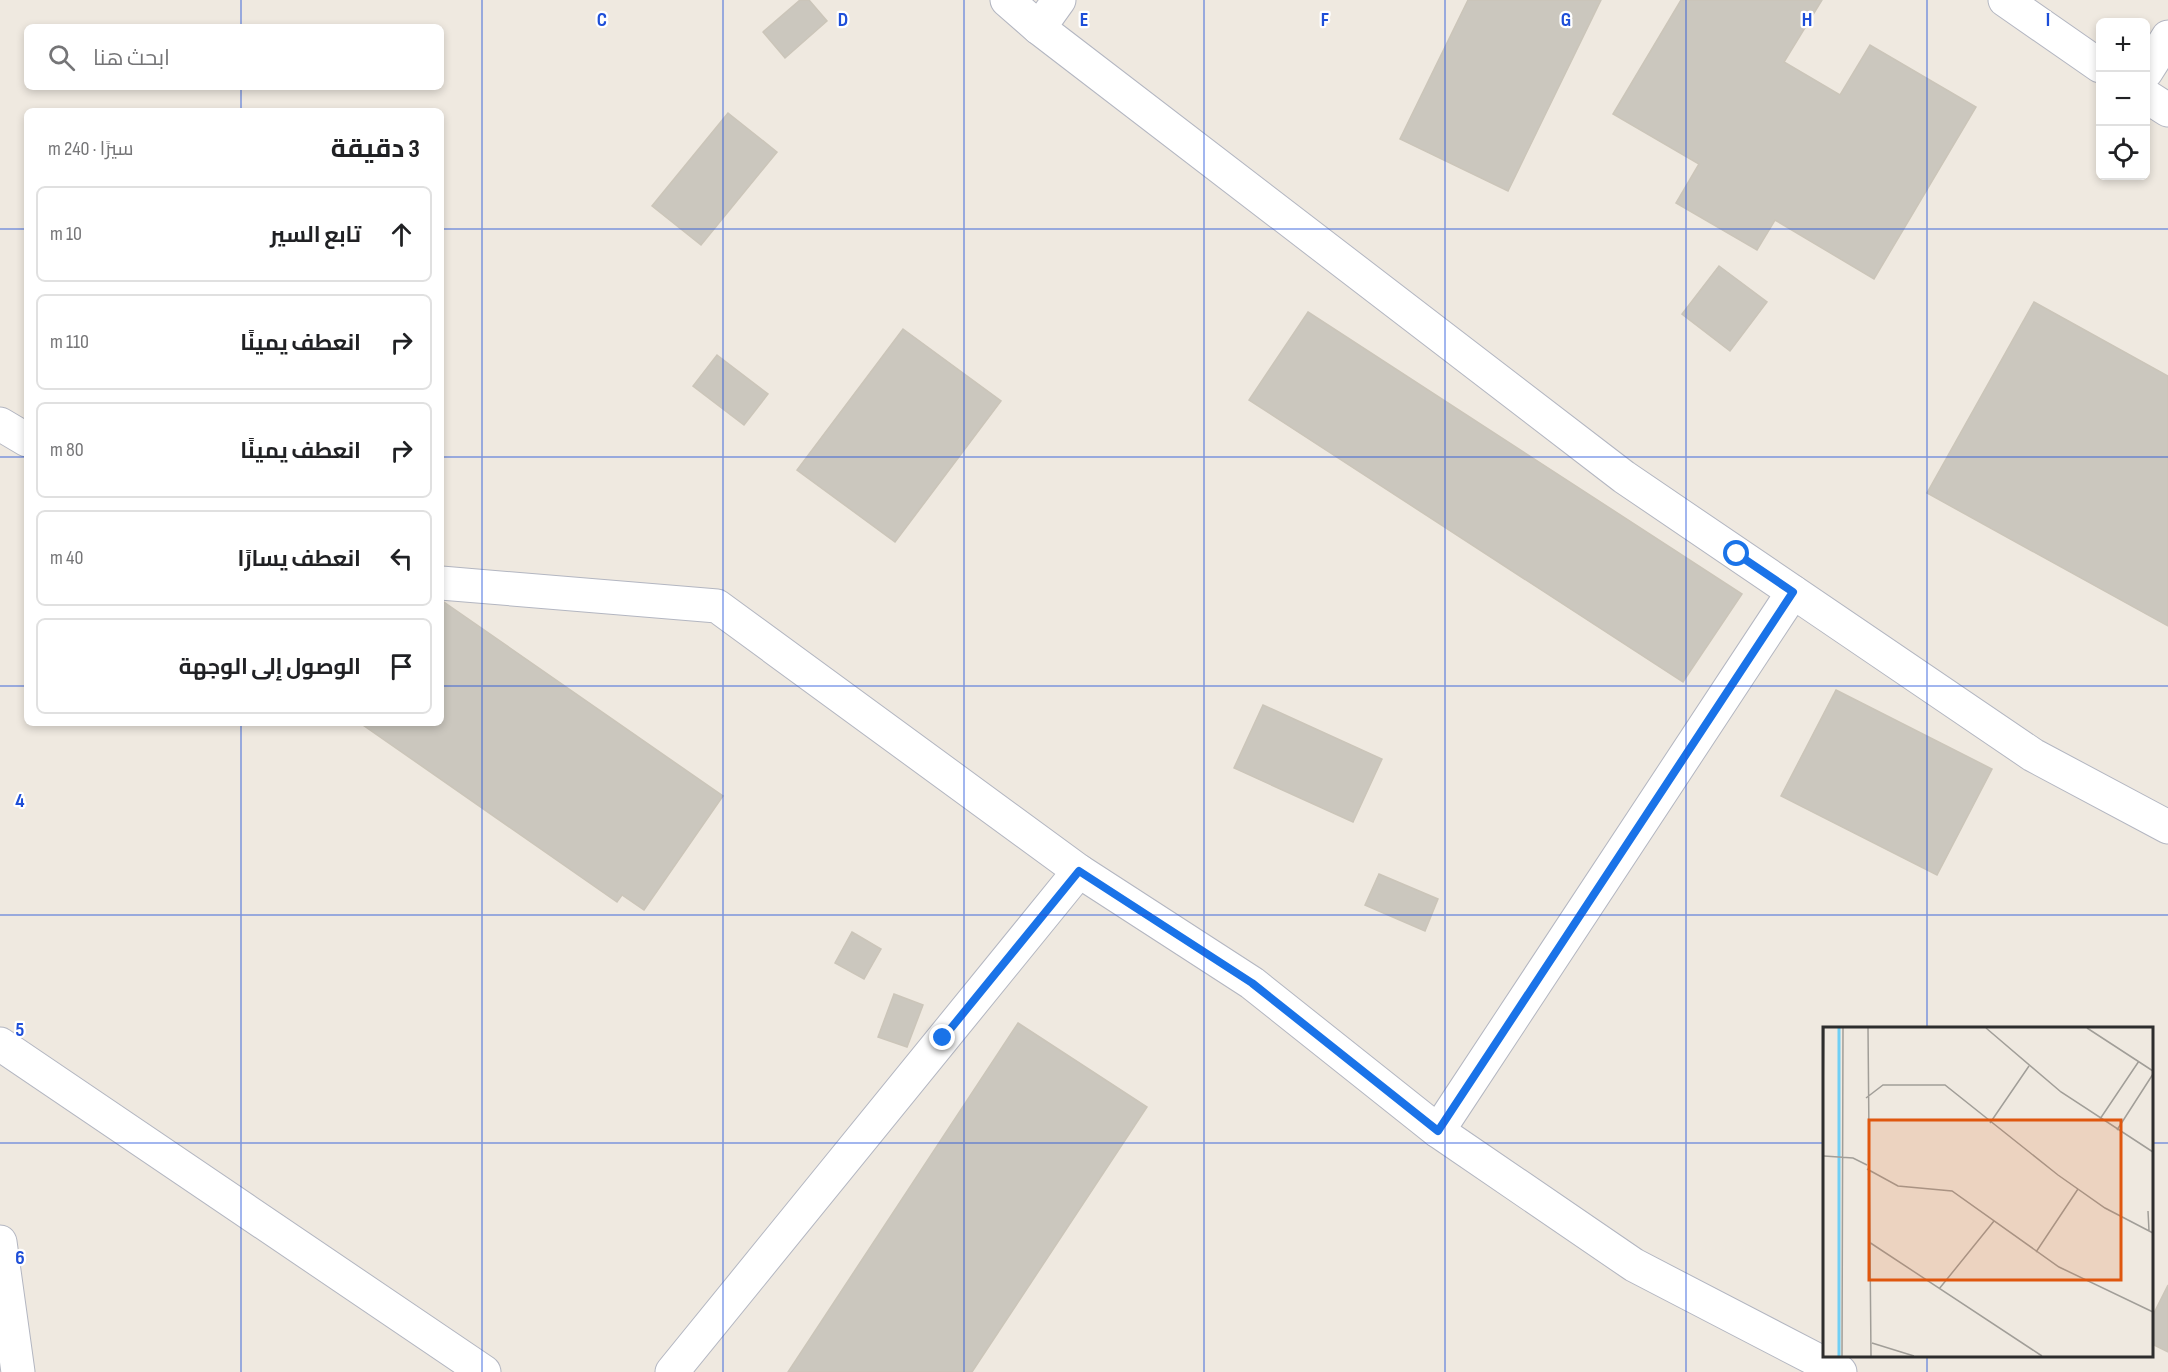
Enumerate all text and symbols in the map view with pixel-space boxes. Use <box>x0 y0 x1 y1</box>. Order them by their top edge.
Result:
text: C <box>597 8 607 32</box>
text: D <box>838 8 848 32</box>
text: E <box>1080 8 1088 32</box>
text: F <box>1321 8 1329 32</box>
text: G <box>1561 8 1571 32</box>
text: H <box>1802 8 1812 32</box>
text: I <box>2046 8 2050 32</box>
map controls <box>2096 18 2150 180</box>
button: + <box>2096 18 2150 72</box>
search box <box>24 24 444 90</box>
icon: search <box>45 41 78 74</box>
text: ابحث هنا <box>93 45 170 72</box>
button: − <box>2096 72 2150 126</box>
button: locate <box>2096 126 2150 180</box>
text: 3 دقيقة <box>331 134 420 165</box>
text: سيرًا · 240 m <box>48 137 134 161</box>
icon: ahead <box>385 218 418 251</box>
text: 10 m <box>50 222 82 246</box>
text: تابع السير <box>270 222 361 249</box>
icon: right <box>385 326 418 359</box>
text: 110 m <box>50 330 89 354</box>
text: انعطف يمينًا <box>240 330 361 357</box>
icon: right <box>385 434 418 467</box>
text: 80 m <box>50 438 84 462</box>
text: انعطف يمينًا <box>240 438 361 465</box>
route start <box>1723 540 1749 566</box>
icon: left <box>385 542 418 575</box>
text: 40 m <box>50 546 83 570</box>
text: انعطف يسارًا <box>238 546 361 573</box>
icon: arrive <box>385 650 418 683</box>
text: الوصول إلى الوجهة <box>179 654 361 681</box>
text: 4 <box>15 789 25 813</box>
text: 5 <box>16 1018 25 1042</box>
route end <box>929 1024 955 1050</box>
inset map <box>1823 1027 2153 1357</box>
text: 6 <box>15 1246 25 1270</box>

